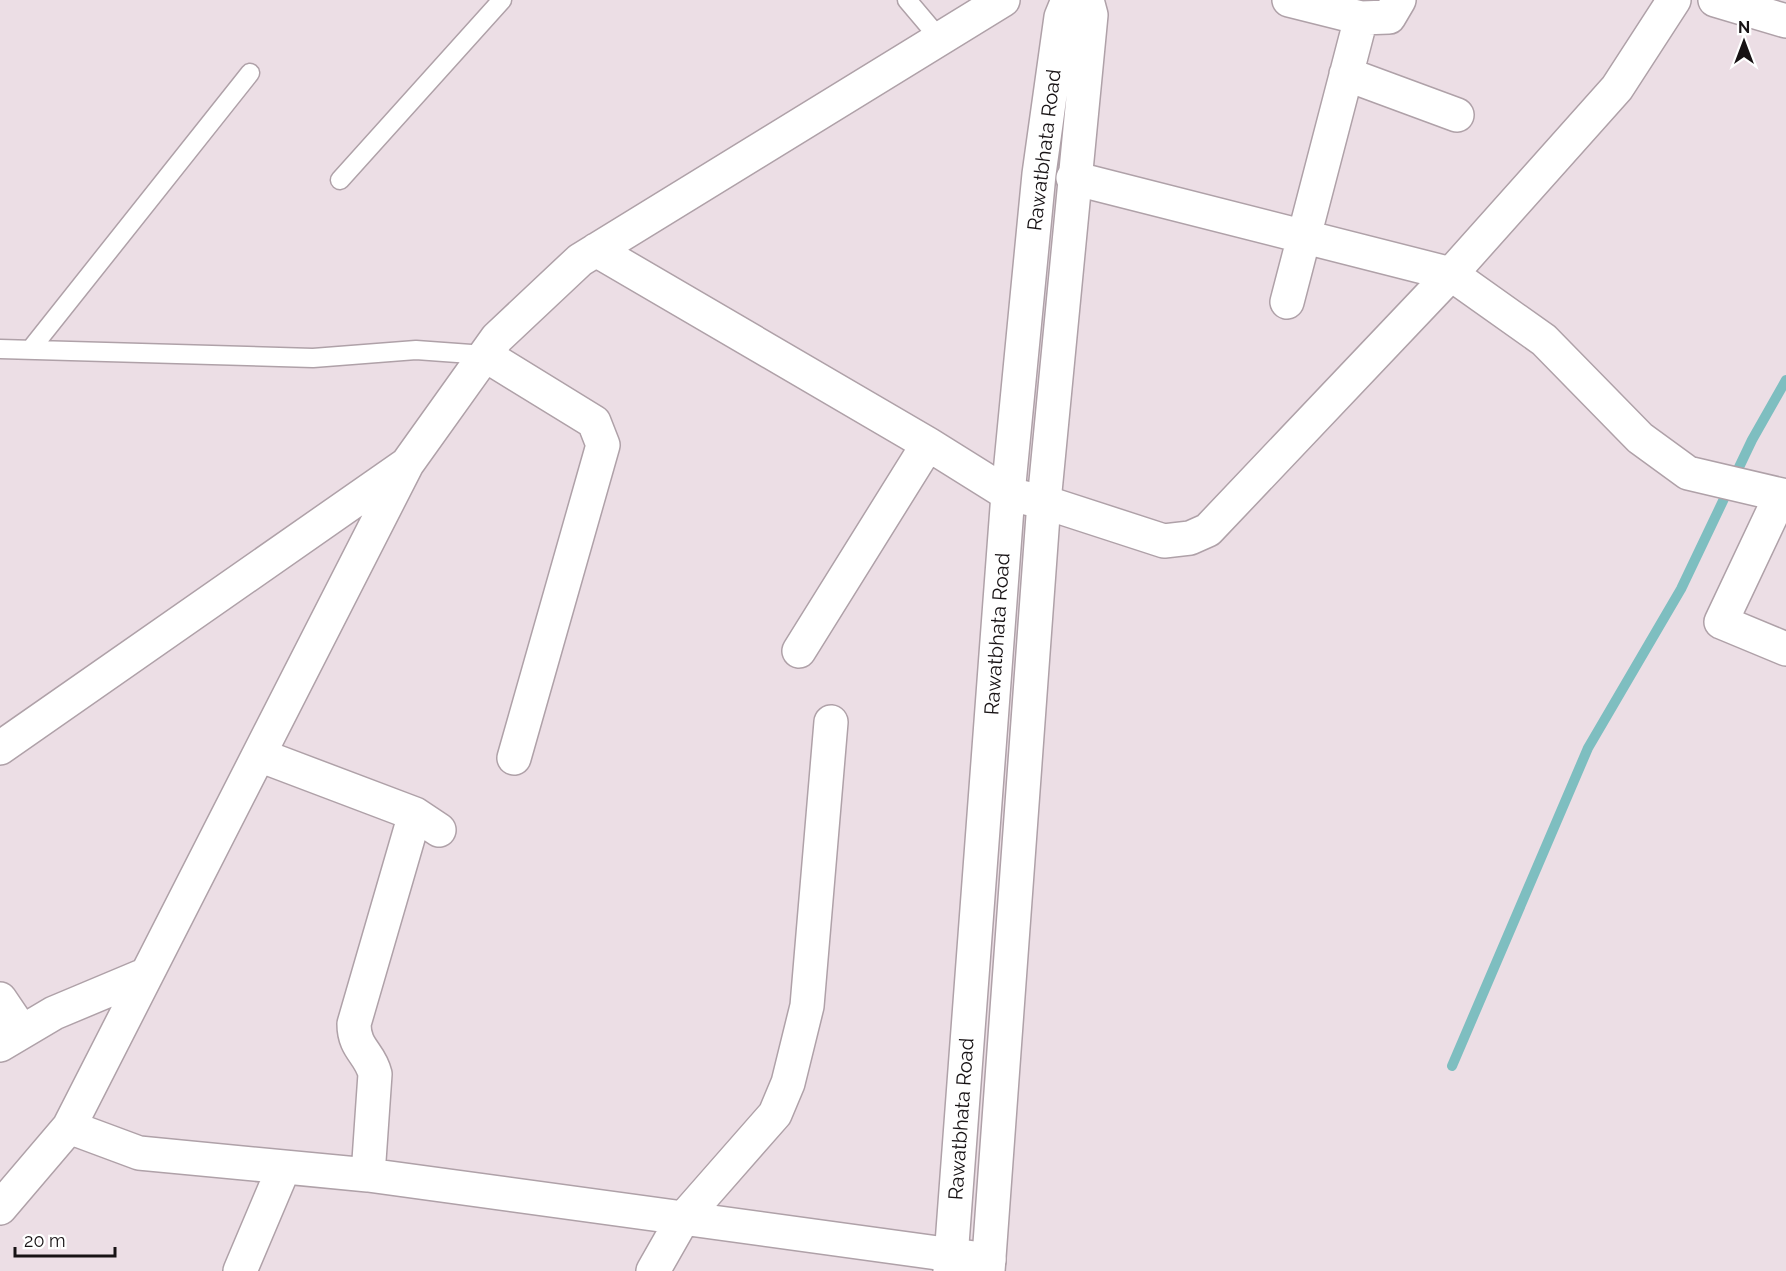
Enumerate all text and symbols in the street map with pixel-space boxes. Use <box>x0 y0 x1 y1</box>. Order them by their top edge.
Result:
north arrow <box>1714 12 1774 72</box>
text: N <box>1738 18 1750 37</box>
street label: Rawatbhata Road <box>1022 68 1066 232</box>
street label: Rawatbhata Road <box>979 552 1015 716</box>
street label: Rawatbhata Road <box>943 1037 979 1201</box>
scale bar <box>15 1220 116 1258</box>
text: 20 m <box>24 1230 66 1251</box>

